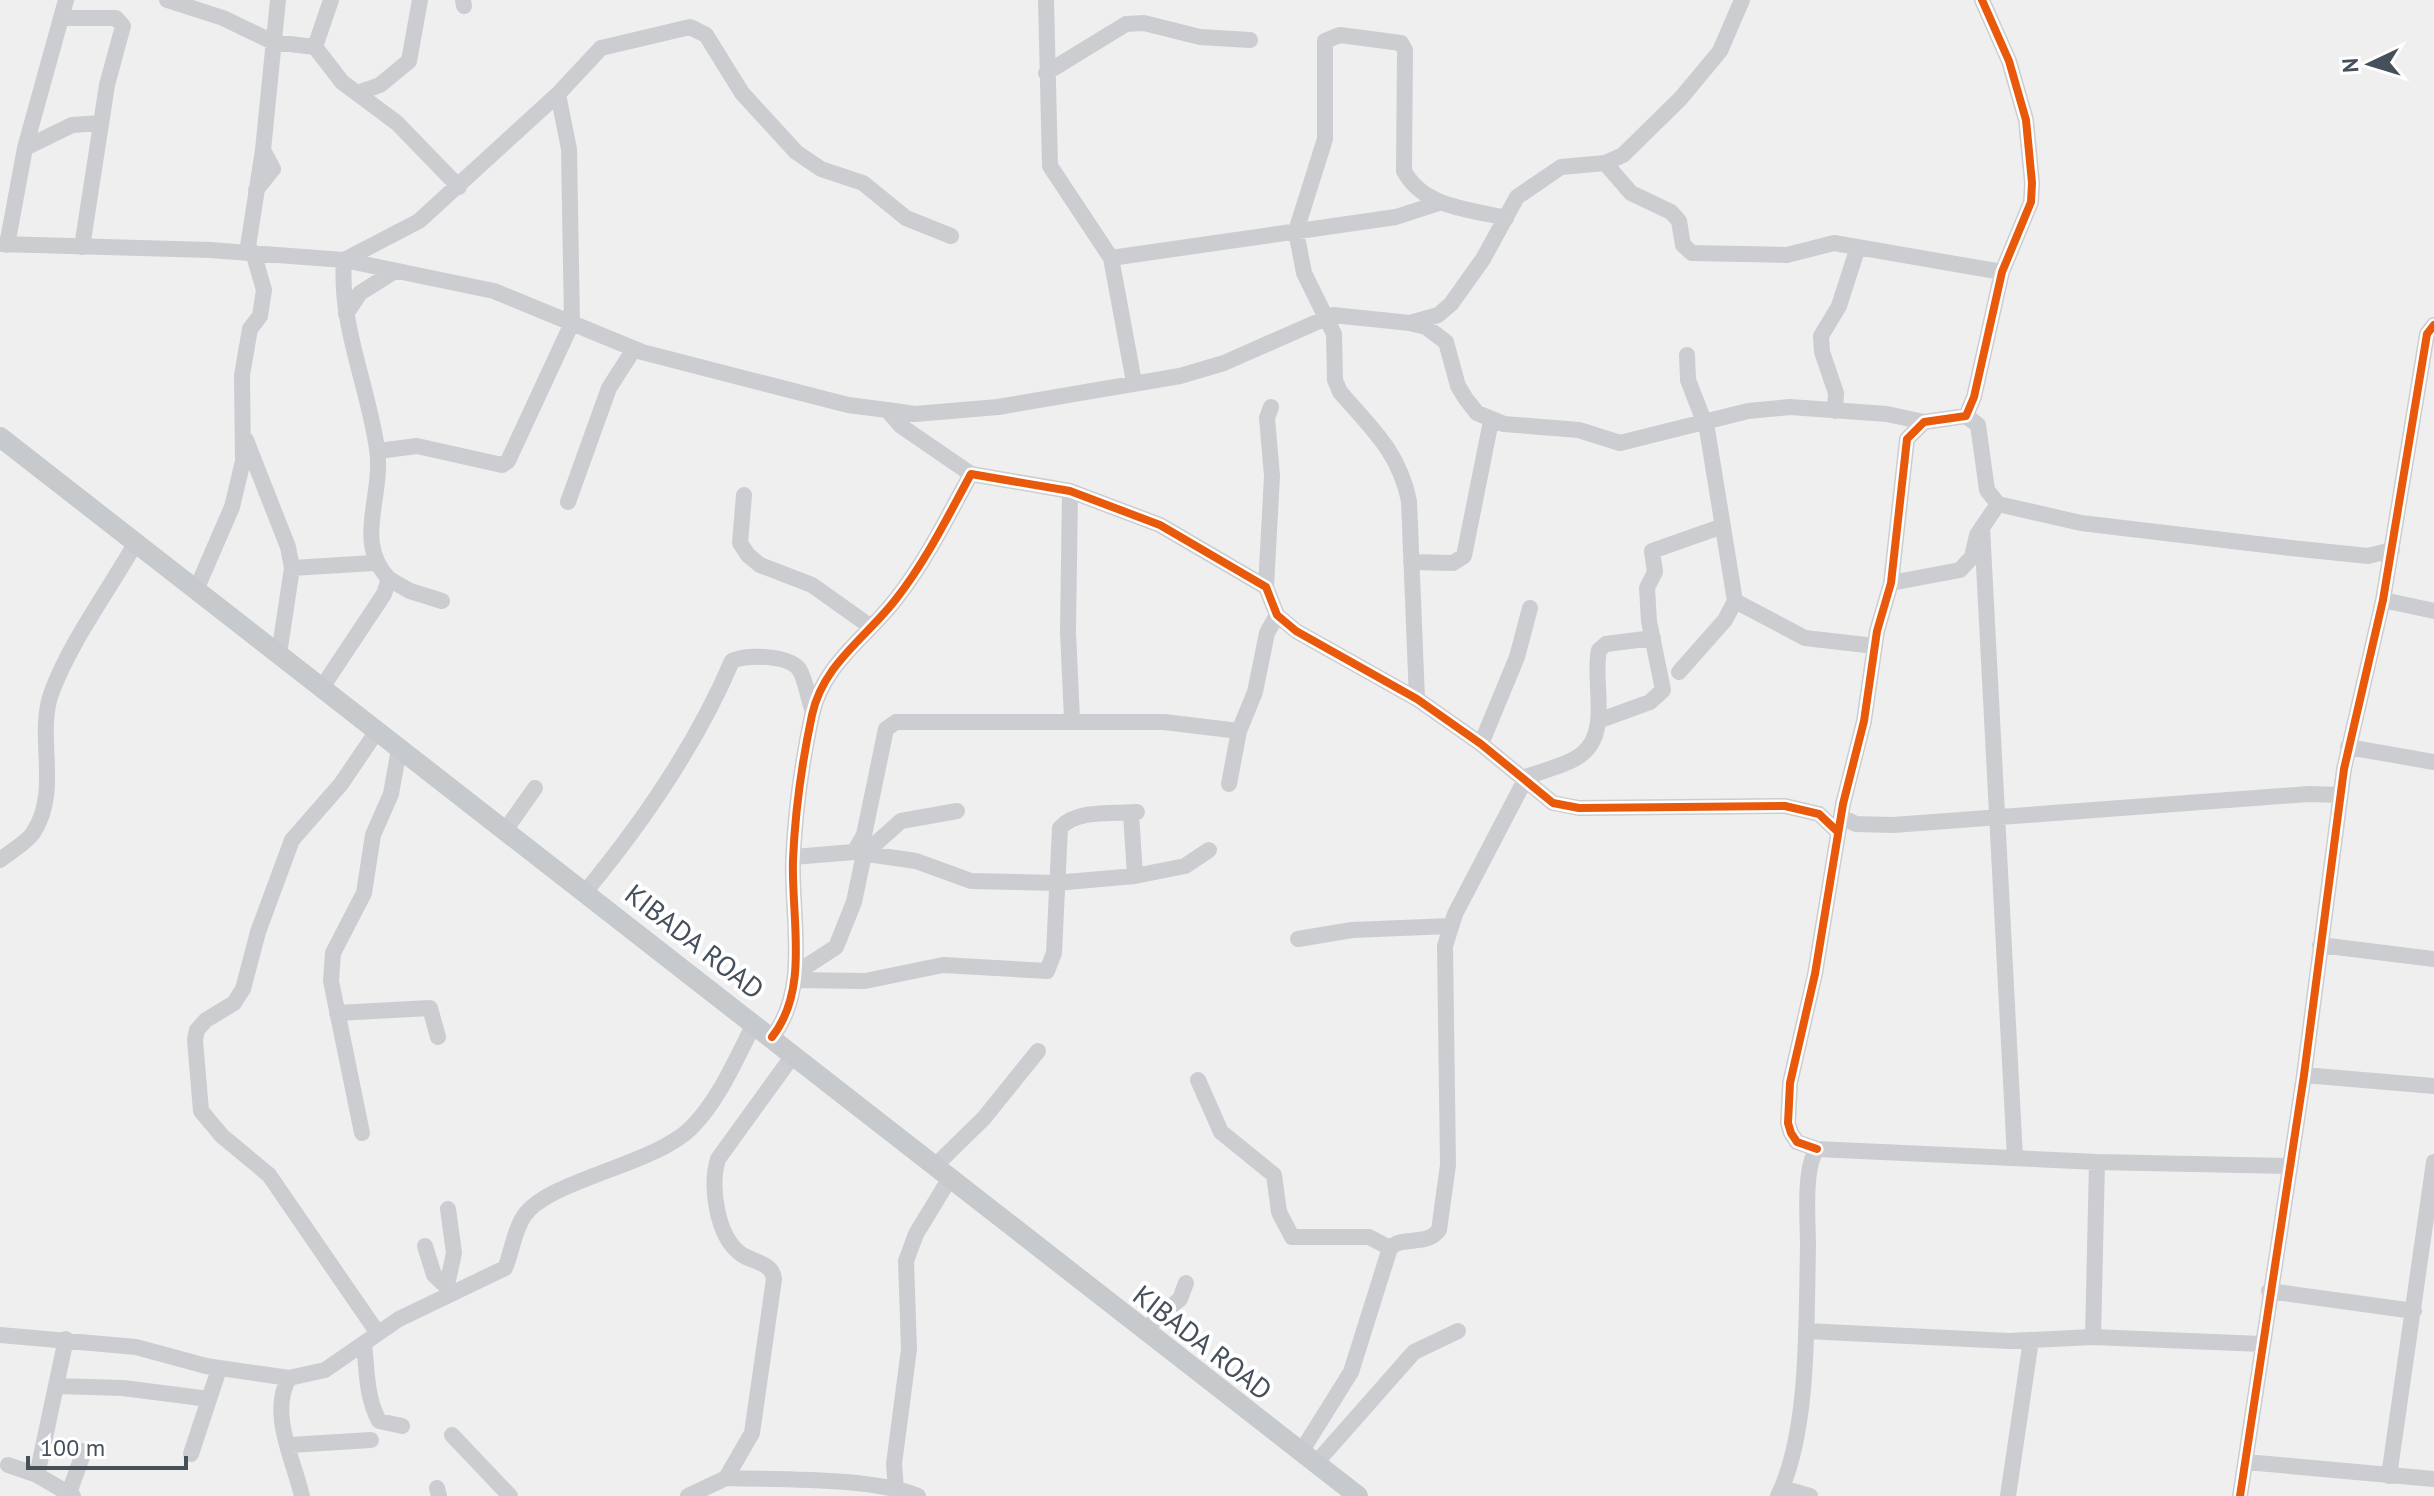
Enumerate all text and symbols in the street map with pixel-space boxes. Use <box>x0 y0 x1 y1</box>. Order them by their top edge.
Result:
north arrow <box>2330 24 2410 104</box>
text: N <box>2336 57 2365 74</box>
street label: KIBADA ROAD <box>618 875 772 1007</box>
street label: KIBADA ROAD <box>1126 1276 1280 1408</box>
scale bar <box>28 1420 186 1470</box>
text: 100 m <box>40 1432 105 1463</box>

